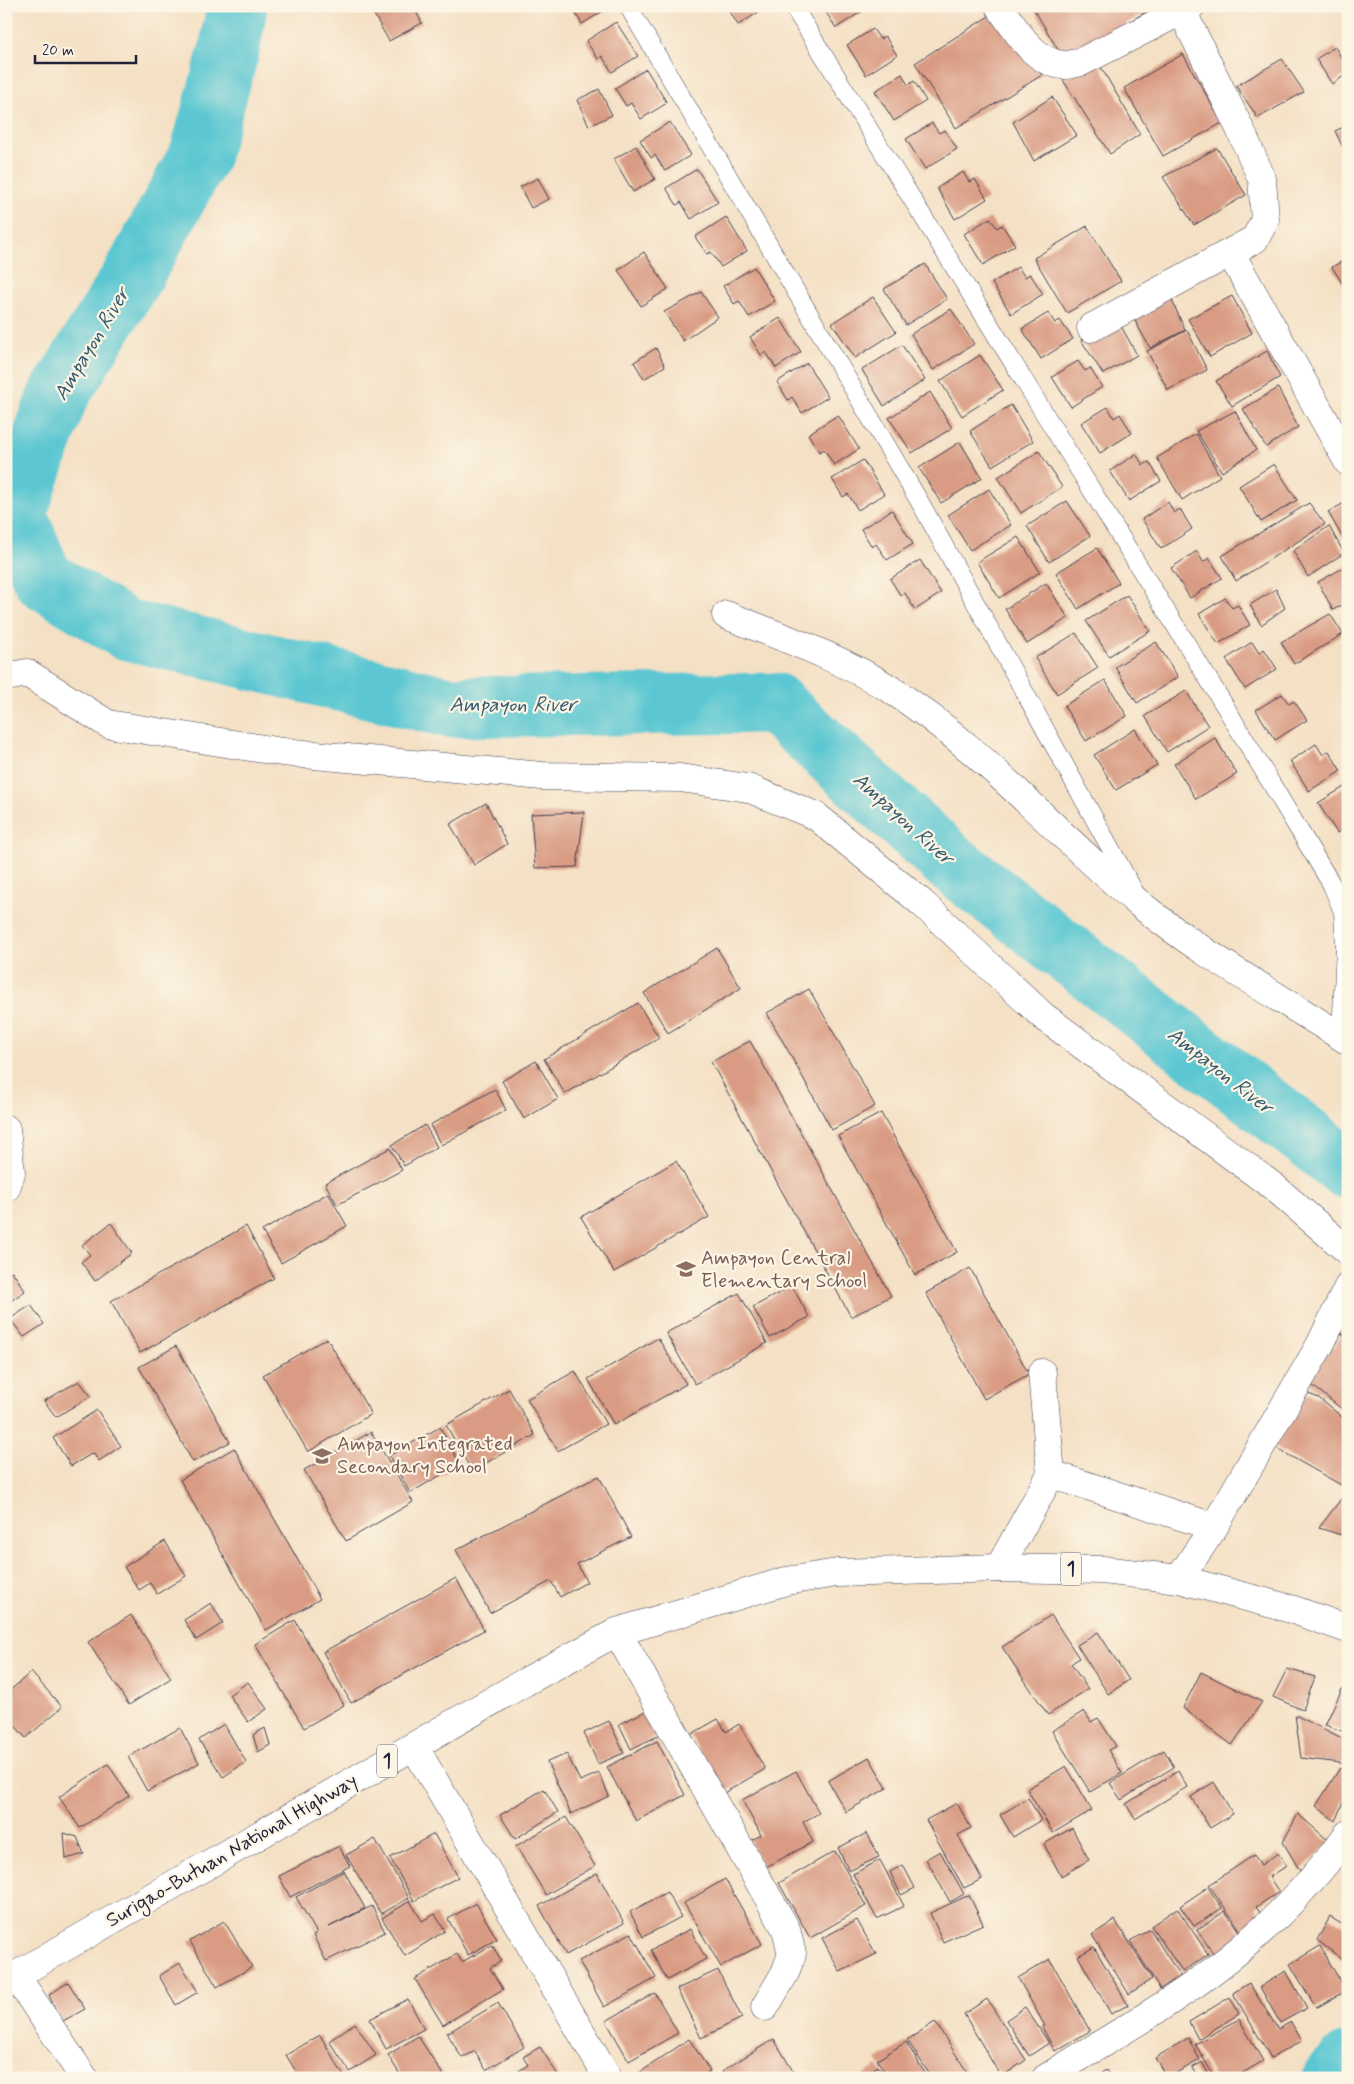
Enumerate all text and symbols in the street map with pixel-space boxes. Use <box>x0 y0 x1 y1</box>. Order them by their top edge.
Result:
scale bar <box>35 32 136 64</box>
text: 20 m <box>42 41 74 61</box>
water label: Ampayon River <box>47 280 138 406</box>
water label: Ampayon River <box>449 691 579 719</box>
water label: Ampayon River <box>846 766 961 873</box>
water label: Ampayon River <box>1161 1021 1280 1123</box>
place label: Ampayon Central Elementary School <box>701 1245 867 1295</box>
school or university icon: Ampayon Central Elementary School <box>675 1258 697 1280</box>
place label: Ampayon Integrated Secondary School <box>337 1431 513 1481</box>
school or university icon: Ampayon Integrated Secondary School <box>311 1445 333 1467</box>
road number: 1 <box>1061 1552 1081 1586</box>
road number: 1 <box>377 1744 397 1778</box>
street label: Surigao-Butuan National Highway <box>101 1768 363 1935</box>

